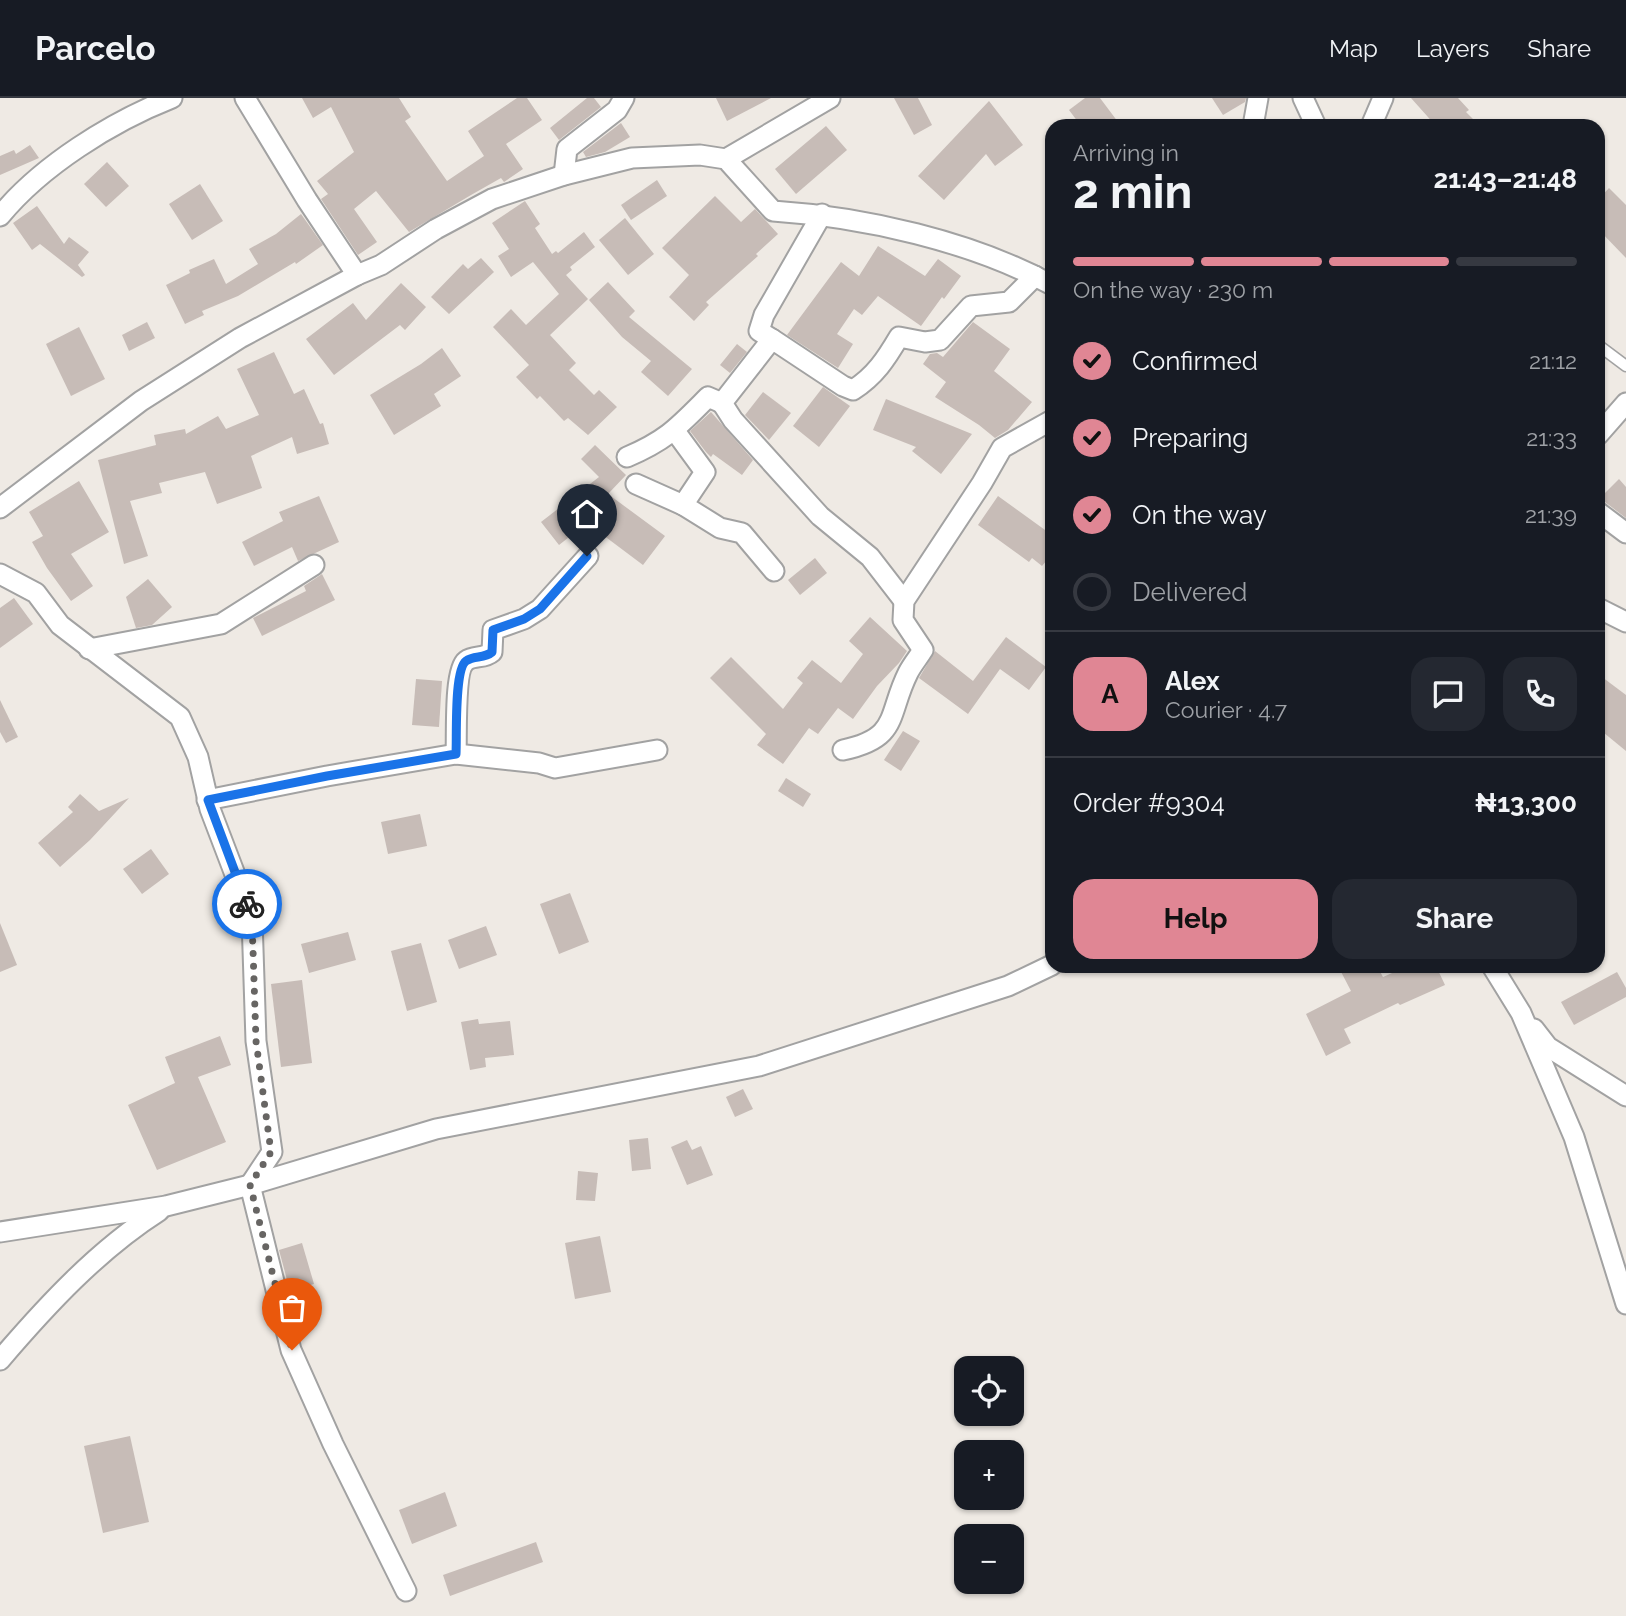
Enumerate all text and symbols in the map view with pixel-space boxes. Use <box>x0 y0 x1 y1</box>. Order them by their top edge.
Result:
text: Parcelo <box>35 29 156 68</box>
text: Map <box>1329 34 1378 63</box>
text: Layers <box>1416 34 1489 63</box>
text: Share <box>1527 34 1591 63</box>
text: Arriving in <box>1073 139 1179 166</box>
text: 21:43–21:48 <box>1434 164 1577 194</box>
text: 2 min <box>1073 165 1192 219</box>
text: On the way · 230 m <box>1073 276 1273 303</box>
icon: check <box>1073 342 1111 380</box>
text: Confirmed <box>1132 346 1258 376</box>
text: 21:12 <box>1529 347 1577 374</box>
icon: check <box>1073 419 1111 457</box>
text: Preparing <box>1132 423 1248 453</box>
text: 21:33 <box>1526 424 1577 451</box>
pin <box>557 484 617 556</box>
icon: home <box>568 495 606 533</box>
icon: check <box>1073 496 1111 534</box>
text: On the way <box>1132 500 1267 530</box>
text: 21:39 <box>1525 501 1577 528</box>
text: Delivered <box>1132 577 1247 607</box>
button: chat <box>1411 657 1485 731</box>
button: phone <box>1503 657 1577 731</box>
text: Alex <box>1165 666 1220 696</box>
text: A <box>1101 679 1119 709</box>
text: Courier · 4.7 <box>1165 696 1287 723</box>
text: Order #9304 <box>1073 788 1225 818</box>
text: ₦13,300 <box>1475 788 1577 818</box>
courier <box>212 869 282 939</box>
button: Help <box>1073 879 1318 959</box>
button: Share <box>1332 879 1577 959</box>
icon: bike <box>228 885 266 923</box>
pin <box>262 1278 322 1350</box>
icon: bag <box>273 1289 311 1327</box>
map controls <box>954 1356 1024 1594</box>
button: locate <box>954 1356 1024 1426</box>
button: + <box>954 1440 1024 1510</box>
button: − <box>954 1524 1024 1594</box>

